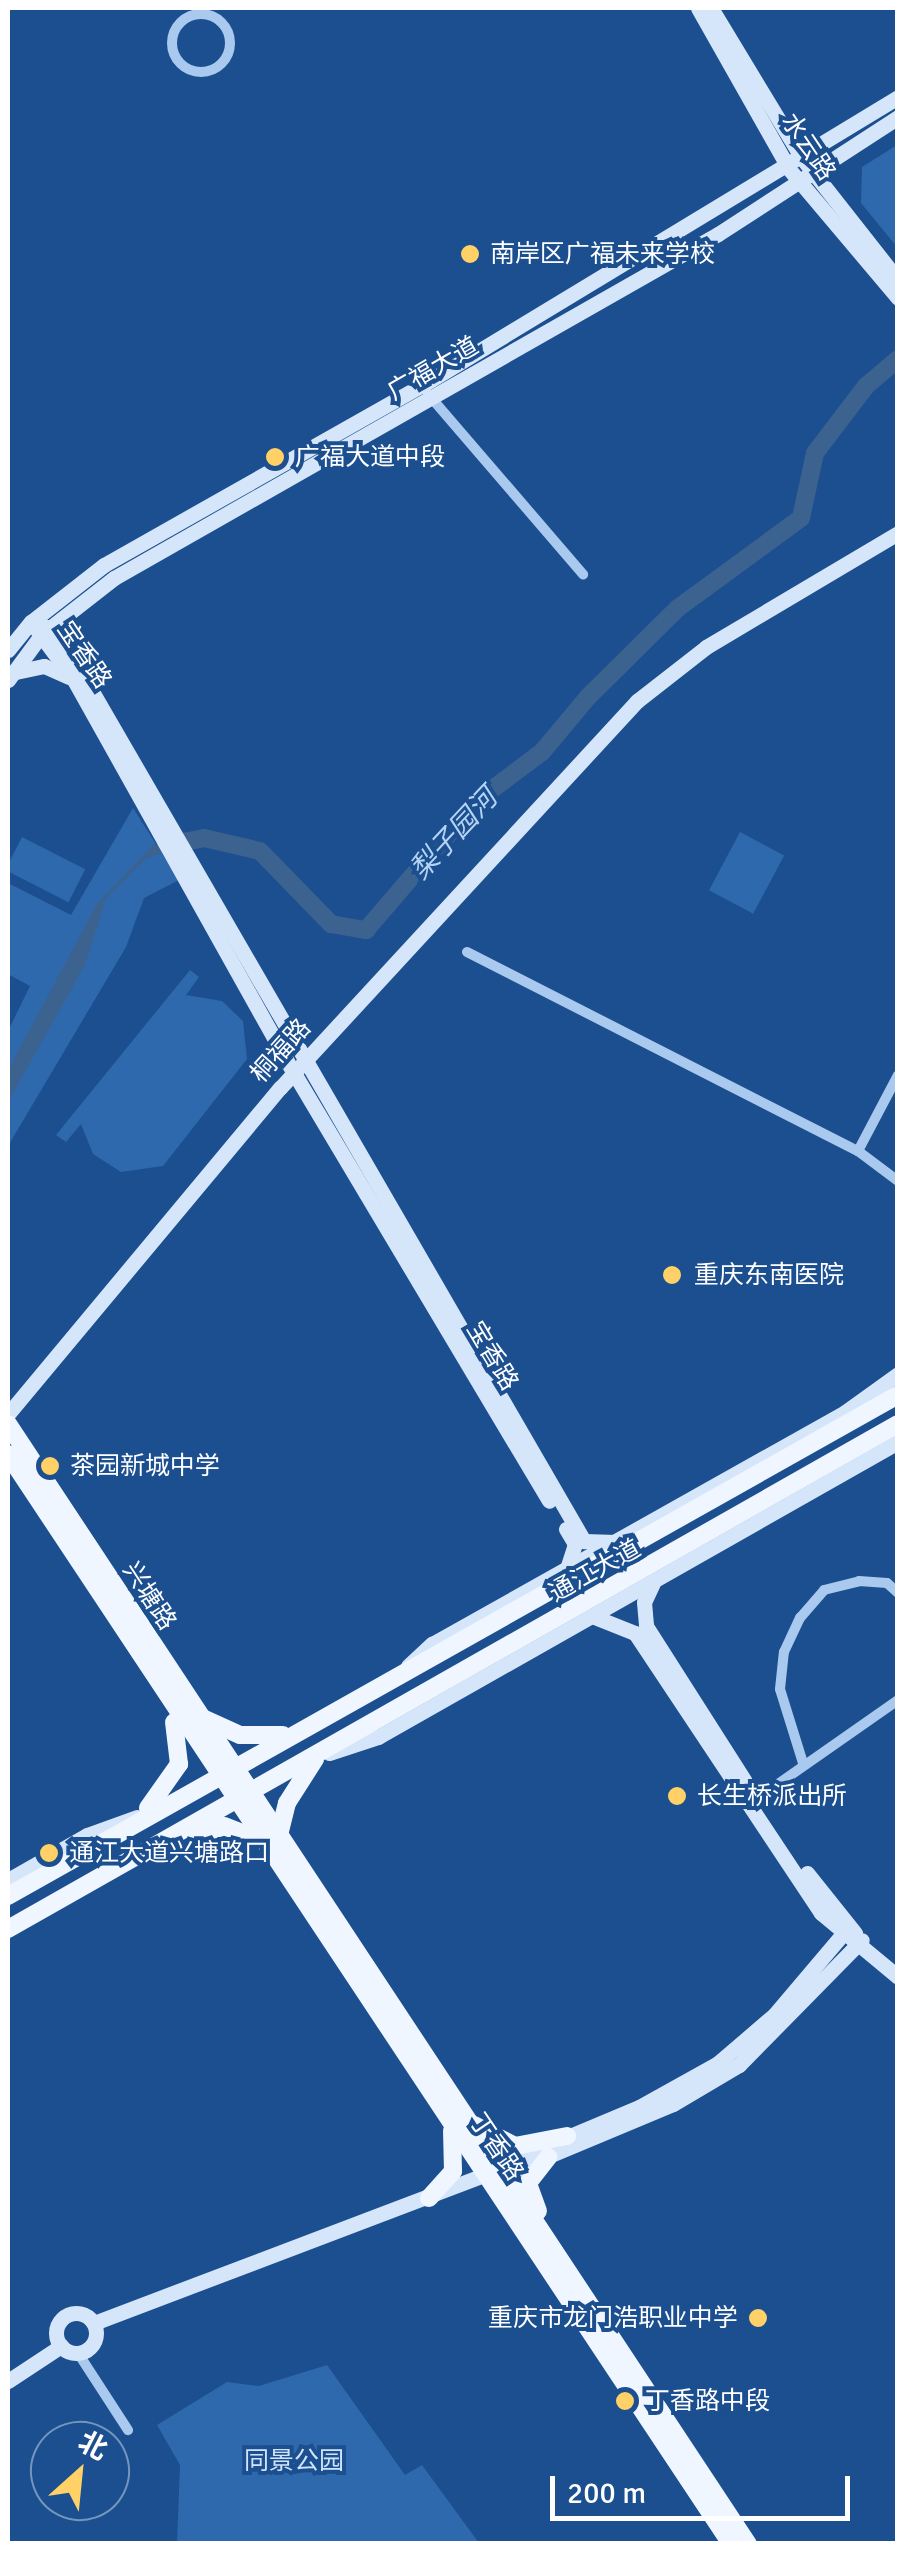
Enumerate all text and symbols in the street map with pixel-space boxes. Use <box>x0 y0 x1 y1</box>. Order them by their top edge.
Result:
street label: 水云路 <box>775 108 841 186</box>
place label: 南岸区广福未来学校 <box>490 239 715 269</box>
marker: 南岸区广福未来学校 <box>459 243 481 265</box>
street label: 广福大道 <box>382 331 484 407</box>
place label: 广福大道中段 <box>295 442 445 472</box>
marker: 广福大道中段 <box>264 446 286 468</box>
street label: 宝香路 <box>51 616 117 694</box>
water label: 梨子园河 <box>404 782 504 886</box>
street label: 桐福路 <box>245 1013 317 1089</box>
place label: 重庆东南医院 <box>694 1260 844 1290</box>
marker: 重庆东南医院 <box>659 1262 685 1288</box>
street label: 宝香路 <box>460 1316 524 1396</box>
place label: 茶园新城中学 <box>70 1451 220 1481</box>
marker: 茶园新城中学 <box>39 1455 61 1477</box>
street label: 通江大道 <box>544 1534 646 1608</box>
street label: 兴塘路 <box>116 1556 182 1636</box>
place label: 长生桥派出所 <box>697 1781 847 1811</box>
marker: 长生桥派出所 <box>666 1785 688 1807</box>
place label: 通江大道兴塘路口 <box>69 1838 269 1868</box>
marker: 通江大道兴塘路口 <box>38 1842 60 1864</box>
street label: 丁香路 <box>463 2108 529 2186</box>
place label: 重庆市龙门浩职业中学 <box>488 2303 738 2333</box>
marker: 重庆市龙门浩职业中学 <box>747 2307 769 2329</box>
place label: 丁香路中段 <box>645 2386 770 2416</box>
marker: 丁香路中段 <box>614 2390 636 2412</box>
north arrow <box>30 2421 130 2521</box>
text: 北 <box>73 2425 113 2468</box>
park label: 同景公园 <box>244 2446 344 2476</box>
scale bar <box>555 2456 855 2518</box>
text: 200 m <box>567 2475 646 2512</box>

